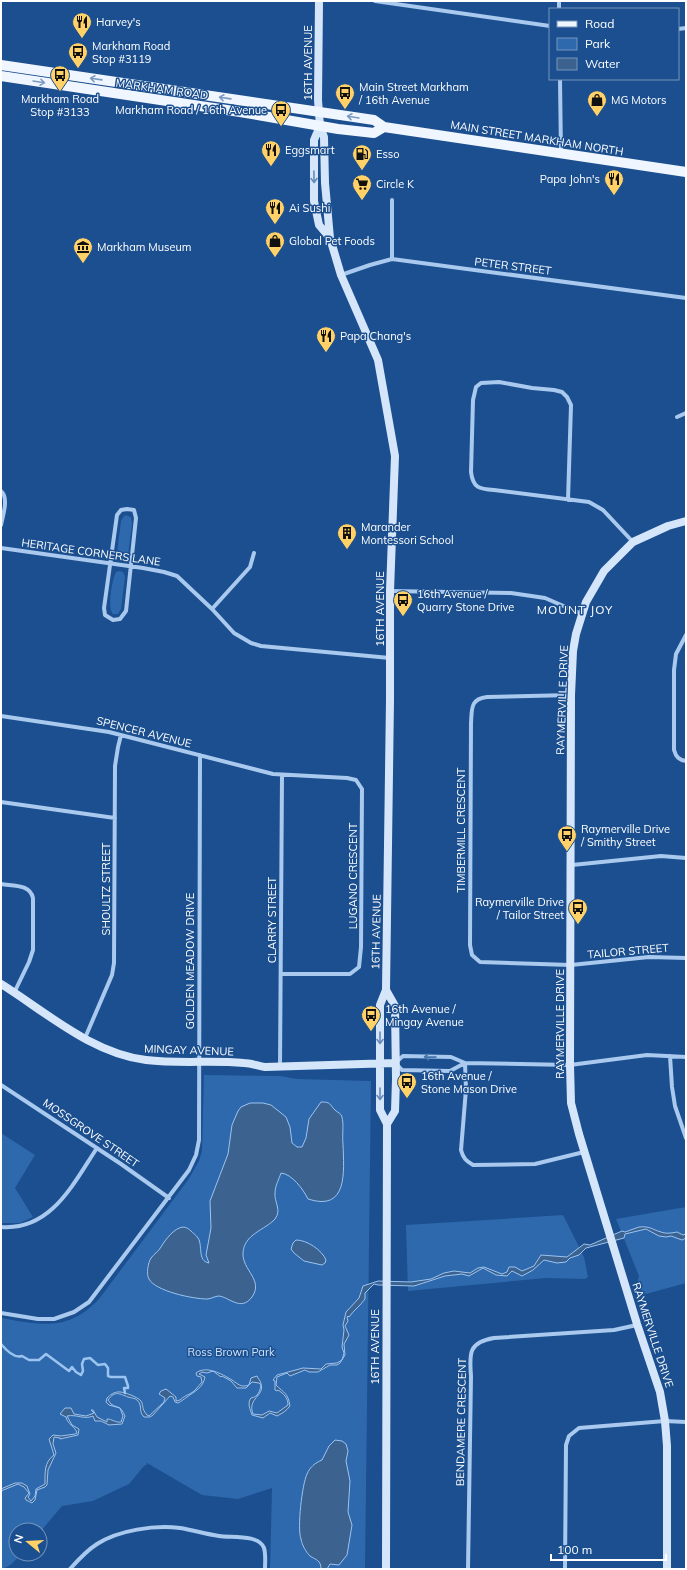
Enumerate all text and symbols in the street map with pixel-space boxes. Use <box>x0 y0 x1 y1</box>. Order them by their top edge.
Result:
legend <box>549 8 679 80</box>
restaurant icon: Harvey's <box>71 11 93 39</box>
place label: Harvey's <box>96 15 141 29</box>
text: Road <box>585 16 614 31</box>
street label: 16TH AVENUE <box>301 25 315 101</box>
text: Park <box>585 36 611 51</box>
place label: Markham Road Stop #3119 <box>92 39 170 66</box>
bus stop icon: Markham Road Stop #3119 <box>67 41 89 69</box>
text: Water <box>585 56 621 71</box>
bus stop icon: Markham Road Stop #3133 <box>49 64 71 92</box>
one-way arrow <box>90 75 103 83</box>
street label: MARKHAM ROAD <box>115 76 209 102</box>
one-way arrow <box>32 78 45 86</box>
place label: Main Street Markham / 16th Avenue <box>358 80 469 107</box>
bus stop icon: Main Street Markham / 16th Avenue <box>334 82 356 110</box>
shop icon: MG Motors <box>586 89 608 117</box>
place label: Markham Road Stop #3133 <box>21 92 99 119</box>
place label: MG Motors <box>611 93 666 107</box>
one-way arrow <box>219 94 232 102</box>
bus stop icon: Markham Road / 16th Avenue <box>270 99 292 127</box>
place label: Markham Road / 16th Avenue <box>115 103 267 117</box>
one-way arrow <box>347 113 360 121</box>
street label: MAIN STREET MARKHAM NORTH <box>450 117 624 159</box>
restaurant icon: Eggsmart <box>260 139 282 167</box>
place label: Eggsmart <box>285 143 335 157</box>
fuel station icon: Esso <box>351 143 373 171</box>
place label: Esso <box>376 147 400 161</box>
restaurant icon: Papa John's <box>603 168 625 196</box>
one-way arrow <box>310 170 318 183</box>
place label: Papa John's <box>540 172 600 186</box>
supermarket icon: Circle K <box>351 173 373 201</box>
place label: Circle K <box>376 177 415 191</box>
restaurant icon: Ai Sushi <box>264 197 286 225</box>
place label: Ai Sushi <box>289 201 330 215</box>
shop icon: Global Pet Foods <box>264 230 286 258</box>
place label: Global Pet Foods <box>289 234 375 248</box>
museum icon: Markham Museum <box>72 236 94 264</box>
place label: Markham Museum <box>97 240 192 254</box>
street label: PETER STREET <box>474 254 553 278</box>
restaurant icon: Papa Chang's <box>315 325 337 353</box>
place label: Papa Chang's <box>340 329 411 343</box>
place label: Marander Montessori School <box>361 520 454 547</box>
building icon: Marander Montessori School <box>336 522 358 550</box>
street label: HERITAGE CORNERS LANE <box>20 535 162 569</box>
street label: 16TH AVENUE <box>373 571 387 647</box>
place label: 16th Avenue / Quarry Stone Drive <box>417 587 514 614</box>
bus stop icon: 16th Avenue / Quarry Stone Drive <box>392 589 414 617</box>
district label: MOUNT JOY <box>537 602 613 617</box>
street label: RAYMERVILLE DRIVE <box>553 645 571 755</box>
street label: SPENCER AVENUE <box>95 713 193 751</box>
street label: TIMBERMILL CRESCENT <box>454 767 468 892</box>
street label: LUGANO CRESCENT <box>346 822 360 929</box>
place label: Raymerville Drive / Smithy Street <box>580 822 670 849</box>
bus stop icon: Raymerville Drive / Smithy Street <box>556 824 578 852</box>
street label: SHOULTZ STREET <box>99 842 113 935</box>
street label: CLARRY STREET <box>265 876 279 963</box>
street label: GOLDEN MEADOW DRIVE <box>183 893 197 1029</box>
street label: 16TH AVENUE <box>368 894 384 970</box>
place label: Raymerville Drive / Tailor Street <box>475 895 564 922</box>
bus stop icon: Raymerville Drive / Tailor Street <box>567 897 589 925</box>
street label: TAILOR STREET <box>587 940 670 962</box>
street label: RAYMERVILLE DRIVE <box>553 969 567 1079</box>
place label: 16th Avenue / Mingay Avenue <box>385 1002 464 1029</box>
bus stop icon: 16th Avenue / Mingay Avenue <box>360 1004 382 1032</box>
one-way arrow <box>376 1031 384 1044</box>
street label: MINGAY AVENUE <box>144 1041 234 1059</box>
one-way arrow <box>424 1053 437 1061</box>
place label: 16th Avenue / Stone Mason Drive <box>421 1069 517 1096</box>
bus stop icon: 16th Avenue / Stone Mason Drive <box>396 1071 418 1099</box>
one-way arrow <box>376 1087 384 1100</box>
street label: MOSSGROVE STREET <box>40 1096 142 1171</box>
street label: RAYMERVILLE DRIVE <box>629 1281 677 1389</box>
street label: 16TH AVENUE <box>368 1309 382 1385</box>
park label: Ross Brown Park <box>187 1345 275 1359</box>
street label: BENDAMERE CRESCENT <box>453 1357 469 1486</box>
north arrow <box>8 1522 48 1562</box>
text: N <box>11 1533 26 1545</box>
scale bar <box>551 1536 666 1562</box>
text: 100 m <box>557 1542 592 1557</box>

